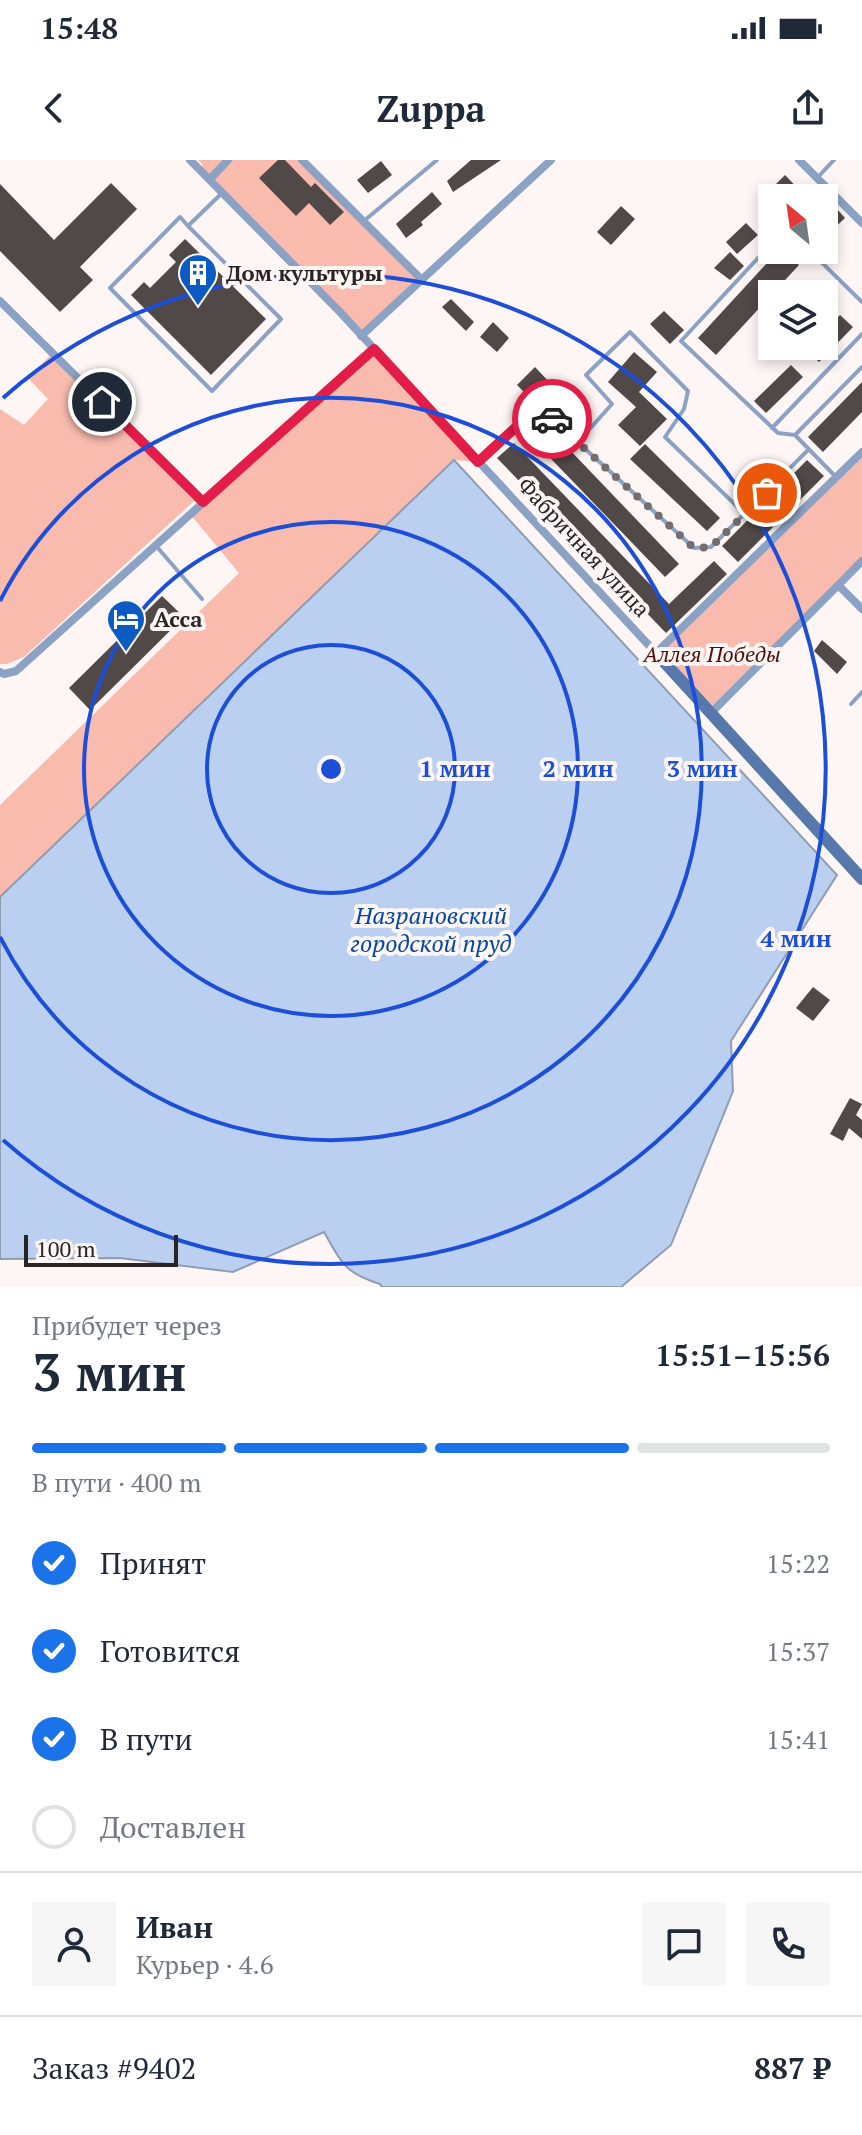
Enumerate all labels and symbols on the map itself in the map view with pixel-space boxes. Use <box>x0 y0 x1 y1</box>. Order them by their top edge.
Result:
north arrow <box>758 184 838 264</box>
building icon: Дом культуры <box>177 252 219 307</box>
place label: Дом культуры <box>226 258 383 287</box>
pin <box>68 368 136 436</box>
courier <box>512 379 592 459</box>
pin <box>733 459 801 527</box>
street label: Фабричная улица <box>512 471 657 623</box>
hotel icon: Асса <box>105 598 147 653</box>
place label: Асса <box>154 604 202 633</box>
park label: Аллея Победы <box>641 639 781 668</box>
text: 1 мин <box>419 752 491 784</box>
text: 2 мин <box>542 752 614 784</box>
text: 3 мин <box>666 752 738 784</box>
centre of rings <box>317 755 345 783</box>
water label: Назрановский городской пруд <box>351 899 512 959</box>
text: 4 мин <box>760 922 832 954</box>
scale bar <box>24 1231 178 1267</box>

